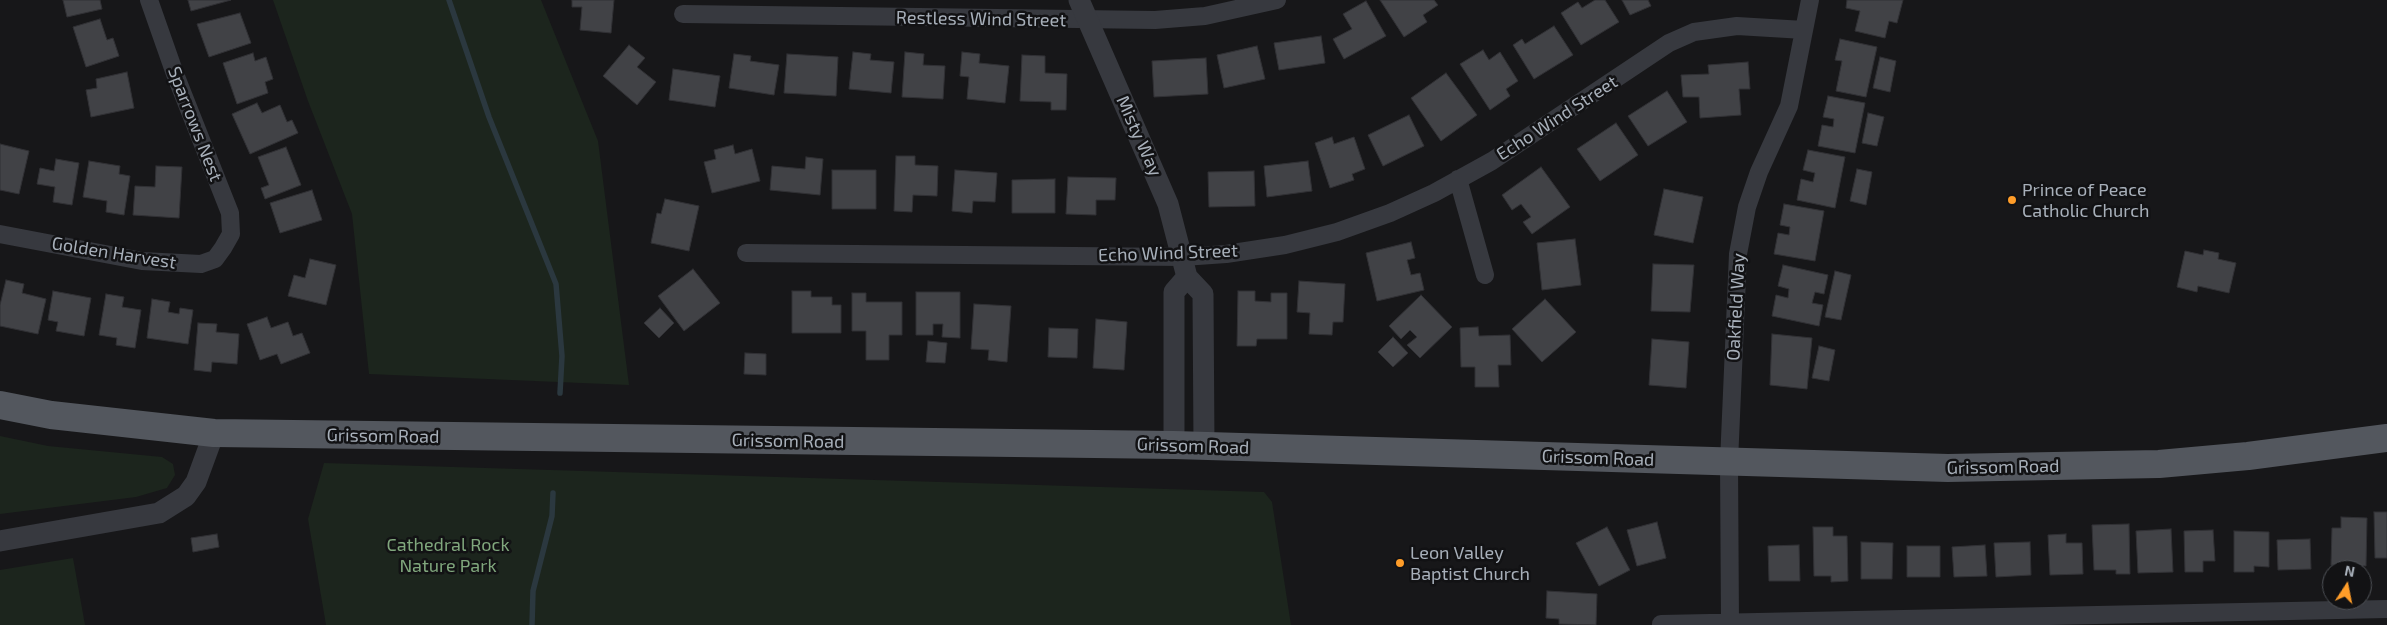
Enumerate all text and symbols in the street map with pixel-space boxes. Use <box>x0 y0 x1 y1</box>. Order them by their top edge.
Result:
street label: Restless Wind Street <box>896 7 1066 31</box>
street label: Sparrows Nest <box>163 64 227 184</box>
street label: Echo Wind Street <box>1492 71 1622 165</box>
street label: Misty Way <box>1112 92 1166 180</box>
place label: Prince of Peace Catholic Church <box>2022 179 2150 222</box>
marker: Prince of Peace Catholic Church <box>2006 194 2018 206</box>
street label: Golden Harvest <box>50 233 178 273</box>
street label: Echo Wind Street <box>1098 240 1238 266</box>
street label: Oakfield Way <box>1722 253 1750 361</box>
street label: Grissom Road <box>326 424 440 448</box>
street label: Grissom Road <box>731 429 845 453</box>
street label: Grissom Road <box>1136 433 1250 459</box>
street label: Grissom Road <box>1541 445 1655 471</box>
street label: Grissom Road <box>1946 455 2060 479</box>
park label: Cathedral Rock Nature Park <box>386 534 510 576</box>
place label: Leon Valley Baptist Church <box>1410 542 1530 584</box>
marker: Leon Valley Baptist Church <box>1394 557 1406 569</box>
north arrow <box>2322 560 2372 610</box>
text: N <box>2343 561 2356 580</box>

